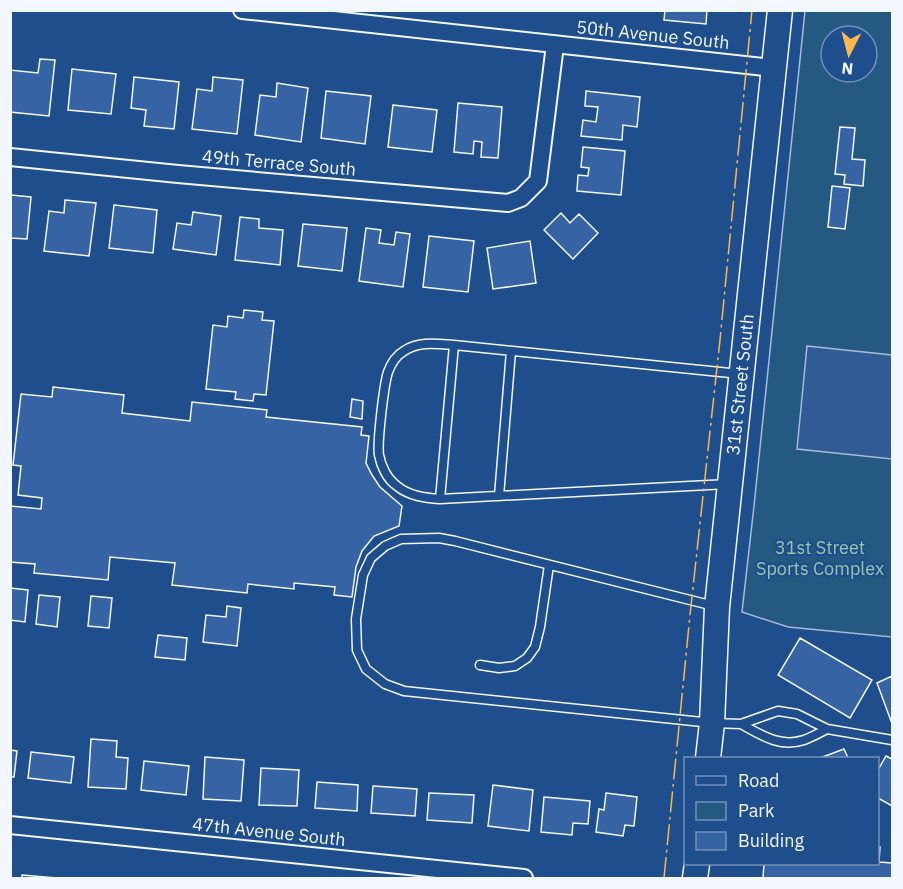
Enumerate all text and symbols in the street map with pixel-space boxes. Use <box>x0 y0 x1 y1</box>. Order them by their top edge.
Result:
street label: 50th Avenue South <box>575 15 731 54</box>
north arrow <box>819 24 879 84</box>
text: N <box>841 58 854 79</box>
street label: 49th Terrace South <box>201 144 357 181</box>
street label: 31st Street South <box>721 313 759 456</box>
park label: 31st Street Sports Complex <box>756 536 884 580</box>
legend <box>684 757 879 865</box>
text: Road <box>738 769 779 792</box>
text: Park <box>738 799 775 822</box>
street label: 47th Avenue South <box>191 812 347 851</box>
text: Building <box>738 829 805 852</box>

